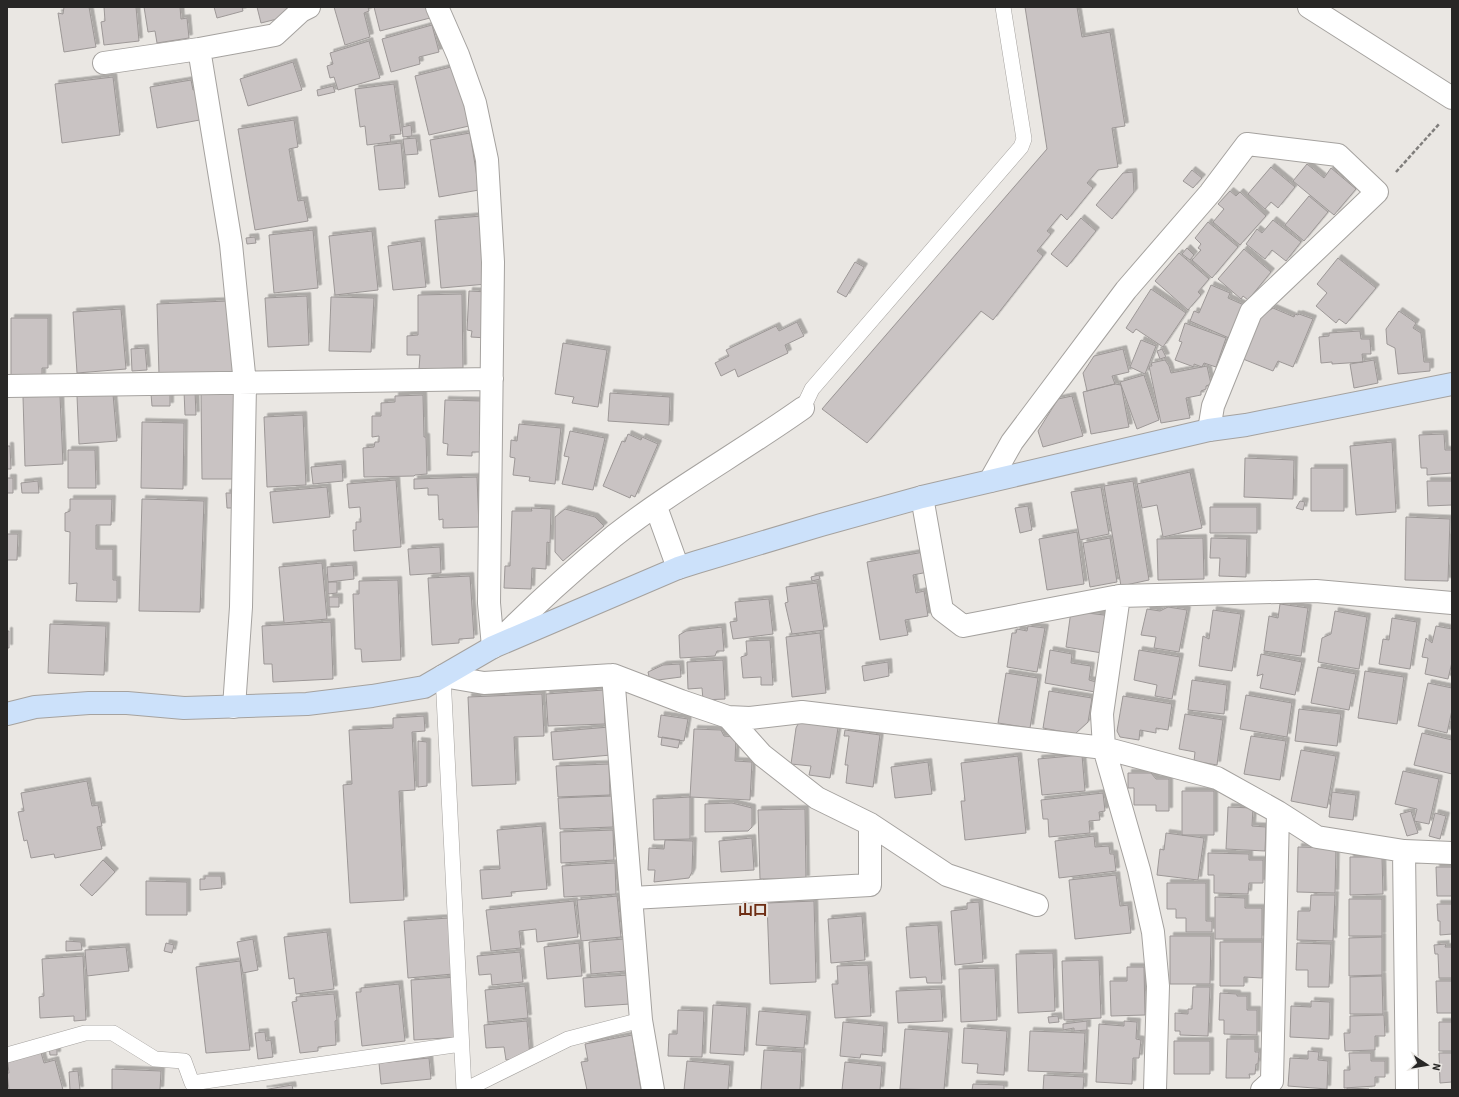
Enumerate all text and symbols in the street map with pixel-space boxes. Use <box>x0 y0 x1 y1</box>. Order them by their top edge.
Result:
district label: 山口 <box>738 900 768 921</box>
north arrow <box>1407 1045 1447 1085</box>
text: N <box>1428 1062 1444 1072</box>

